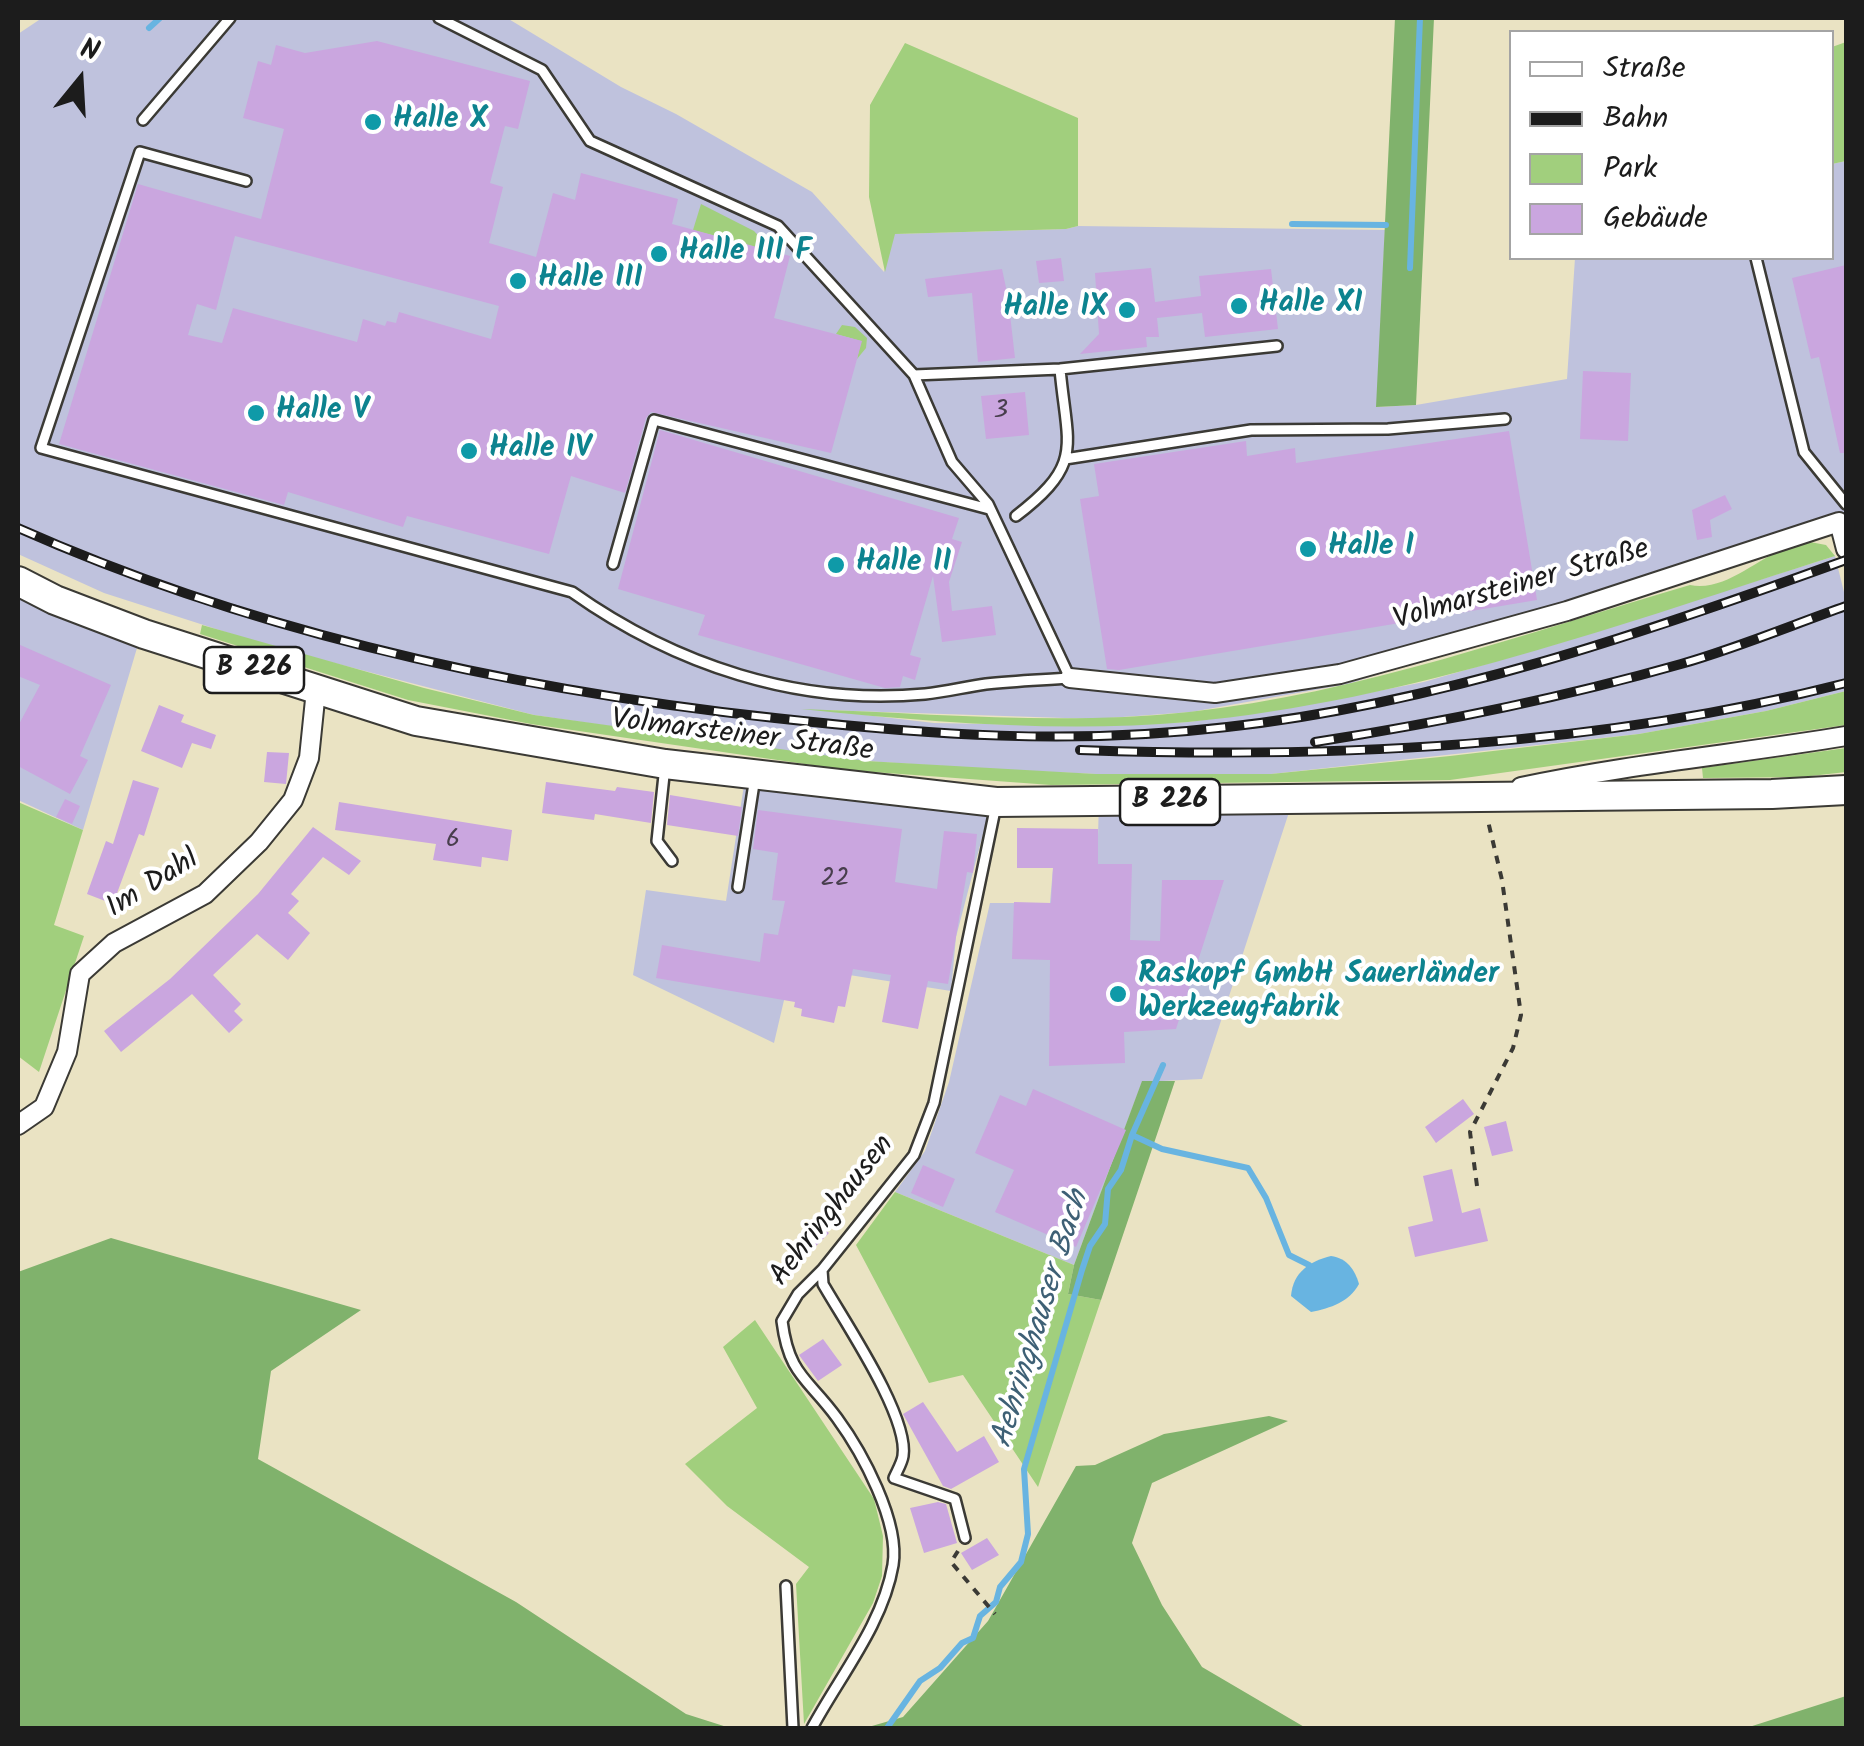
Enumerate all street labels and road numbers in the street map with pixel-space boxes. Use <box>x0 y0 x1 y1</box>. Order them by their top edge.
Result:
street label: Volmarsteiner Straße <box>1390 533 1654 641</box>
road number: B 226 <box>204 647 304 693</box>
street label: Volmarsteiner Straße <box>609 704 875 772</box>
road number: B 226 <box>1120 779 1220 825</box>
street label: Im Dahl <box>101 844 207 928</box>
street label: Aehringhausen <box>764 1129 904 1295</box>

